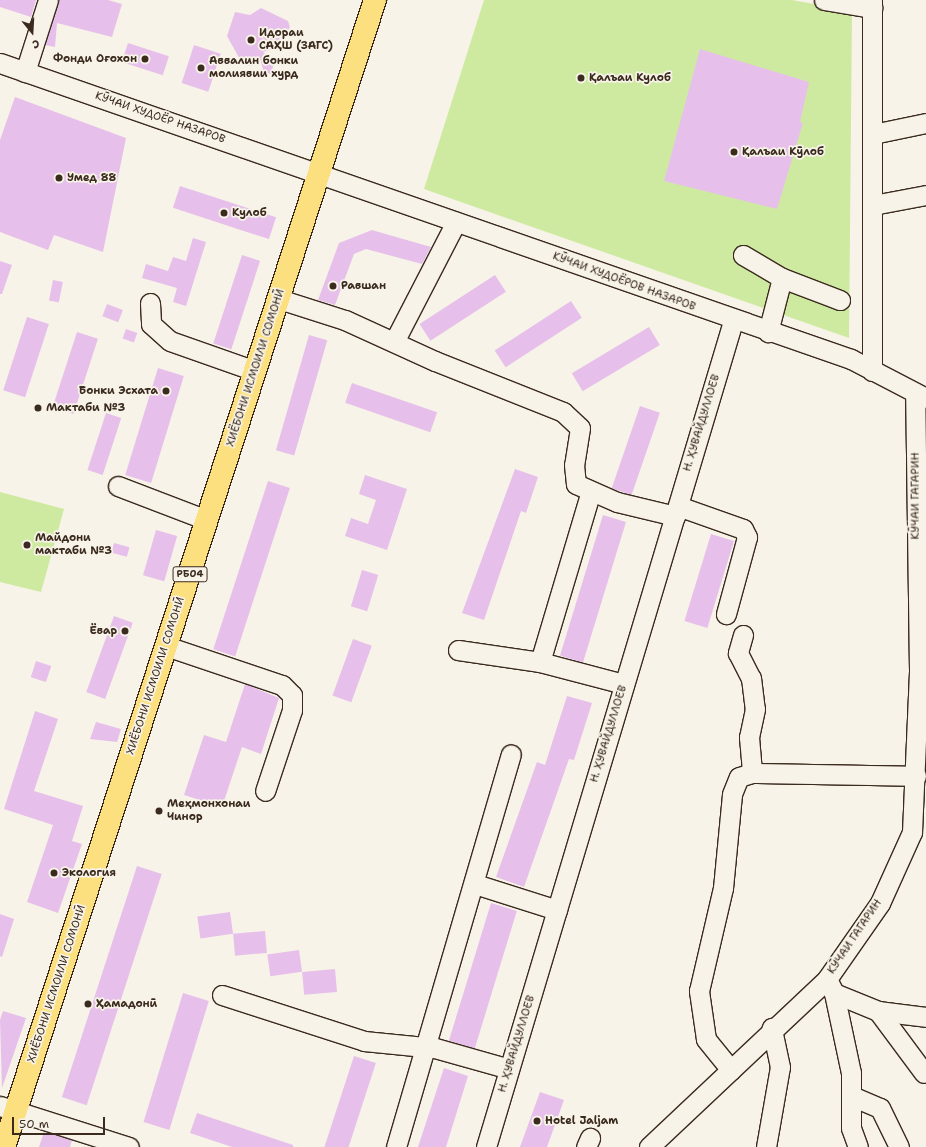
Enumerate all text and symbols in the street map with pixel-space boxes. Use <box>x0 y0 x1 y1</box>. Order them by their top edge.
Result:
north arrow <box>12 12 52 52</box>
place label: Идораи САҲШ (ЗАГС) <box>259 27 333 53</box>
marker: Идораи САҲШ (ЗАГС) <box>246 35 256 45</box>
text: С <box>30 36 41 52</box>
place label: Фонди Оғохон <box>53 52 137 66</box>
marker: Фонди Оғохон <box>140 54 150 64</box>
place label: Аввалин бонки молиявии хурд <box>209 55 298 81</box>
marker: Аввалин бонки молиявии хурд <box>196 63 206 73</box>
place label: Қалъаи Кулоб <box>589 71 671 85</box>
marker: Қалъаи Кулоб <box>576 73 586 83</box>
street label: КӮЧАИ ХУДОЁР НАЗАРОВ <box>93 89 227 147</box>
place label: Қалъаи Кӯлоб <box>742 145 824 159</box>
marker: Қалъаи Кӯлоб <box>729 147 739 157</box>
place label: Умед 88 <box>67 171 116 185</box>
marker: Умед 88 <box>54 173 64 183</box>
place label: Кулоб <box>232 206 266 220</box>
marker: Кулоб <box>219 208 229 218</box>
street label: КӮЧАИ ХУДОЁРОВ НАЗАРОВ <box>551 250 697 314</box>
place label: Равшан <box>341 279 386 293</box>
marker: Равшан <box>328 281 338 291</box>
street label: ХИЁБОНИ ИСМОИЛИ СОМОНӢ <box>224 288 288 448</box>
street label: Н. ҲУВАЙДУЛЛОЕВ <box>681 373 723 473</box>
place label: Бонки Эсхата <box>79 384 158 398</box>
marker: Бонки Эсхата <box>161 386 171 396</box>
place label: Мактаби №3 <box>46 401 125 415</box>
marker: Мактаби №3 <box>33 403 43 413</box>
street label: КӮЧАИ ГАГАРИН <box>909 452 923 540</box>
place label: Майдони мактаби №3 <box>35 532 112 558</box>
marker: Майдони мактаби №3 <box>22 540 32 550</box>
road number: РБ04 <box>172 566 208 582</box>
street label: ХИЁБОНИ ИСМОИЛИ СОМОНӢ <box>124 596 188 756</box>
place label: Ёвар <box>90 624 117 638</box>
marker: Ёвар <box>120 626 130 636</box>
street label: Н. ҲУВАЙДУЛЛОЕВ <box>588 684 630 784</box>
place label: Меҳмонхонаи Чинор <box>167 798 250 824</box>
marker: Меҳмонхонаи Чинор <box>154 806 164 816</box>
place label: Экология <box>62 866 116 880</box>
marker: Экология <box>49 868 59 878</box>
street label: КӮЧАИ ГАГАРИН <box>825 897 885 977</box>
street label: ХИЁБОНИ ИСМОИЛИ СОМОНӢ <box>25 904 89 1064</box>
street label: Н. ҲУВАЙДУЛЛОЕВ <box>496 994 538 1094</box>
place label: Ҳамадонӣ <box>96 997 157 1011</box>
marker: Ҳамадонӣ <box>83 999 93 1009</box>
scale bar <box>14 1109 107 1135</box>
place label: Hotel Jaljam <box>545 1114 618 1128</box>
text: 50 m <box>19 1116 49 1132</box>
marker: Hotel Jaljam <box>532 1116 542 1126</box>

